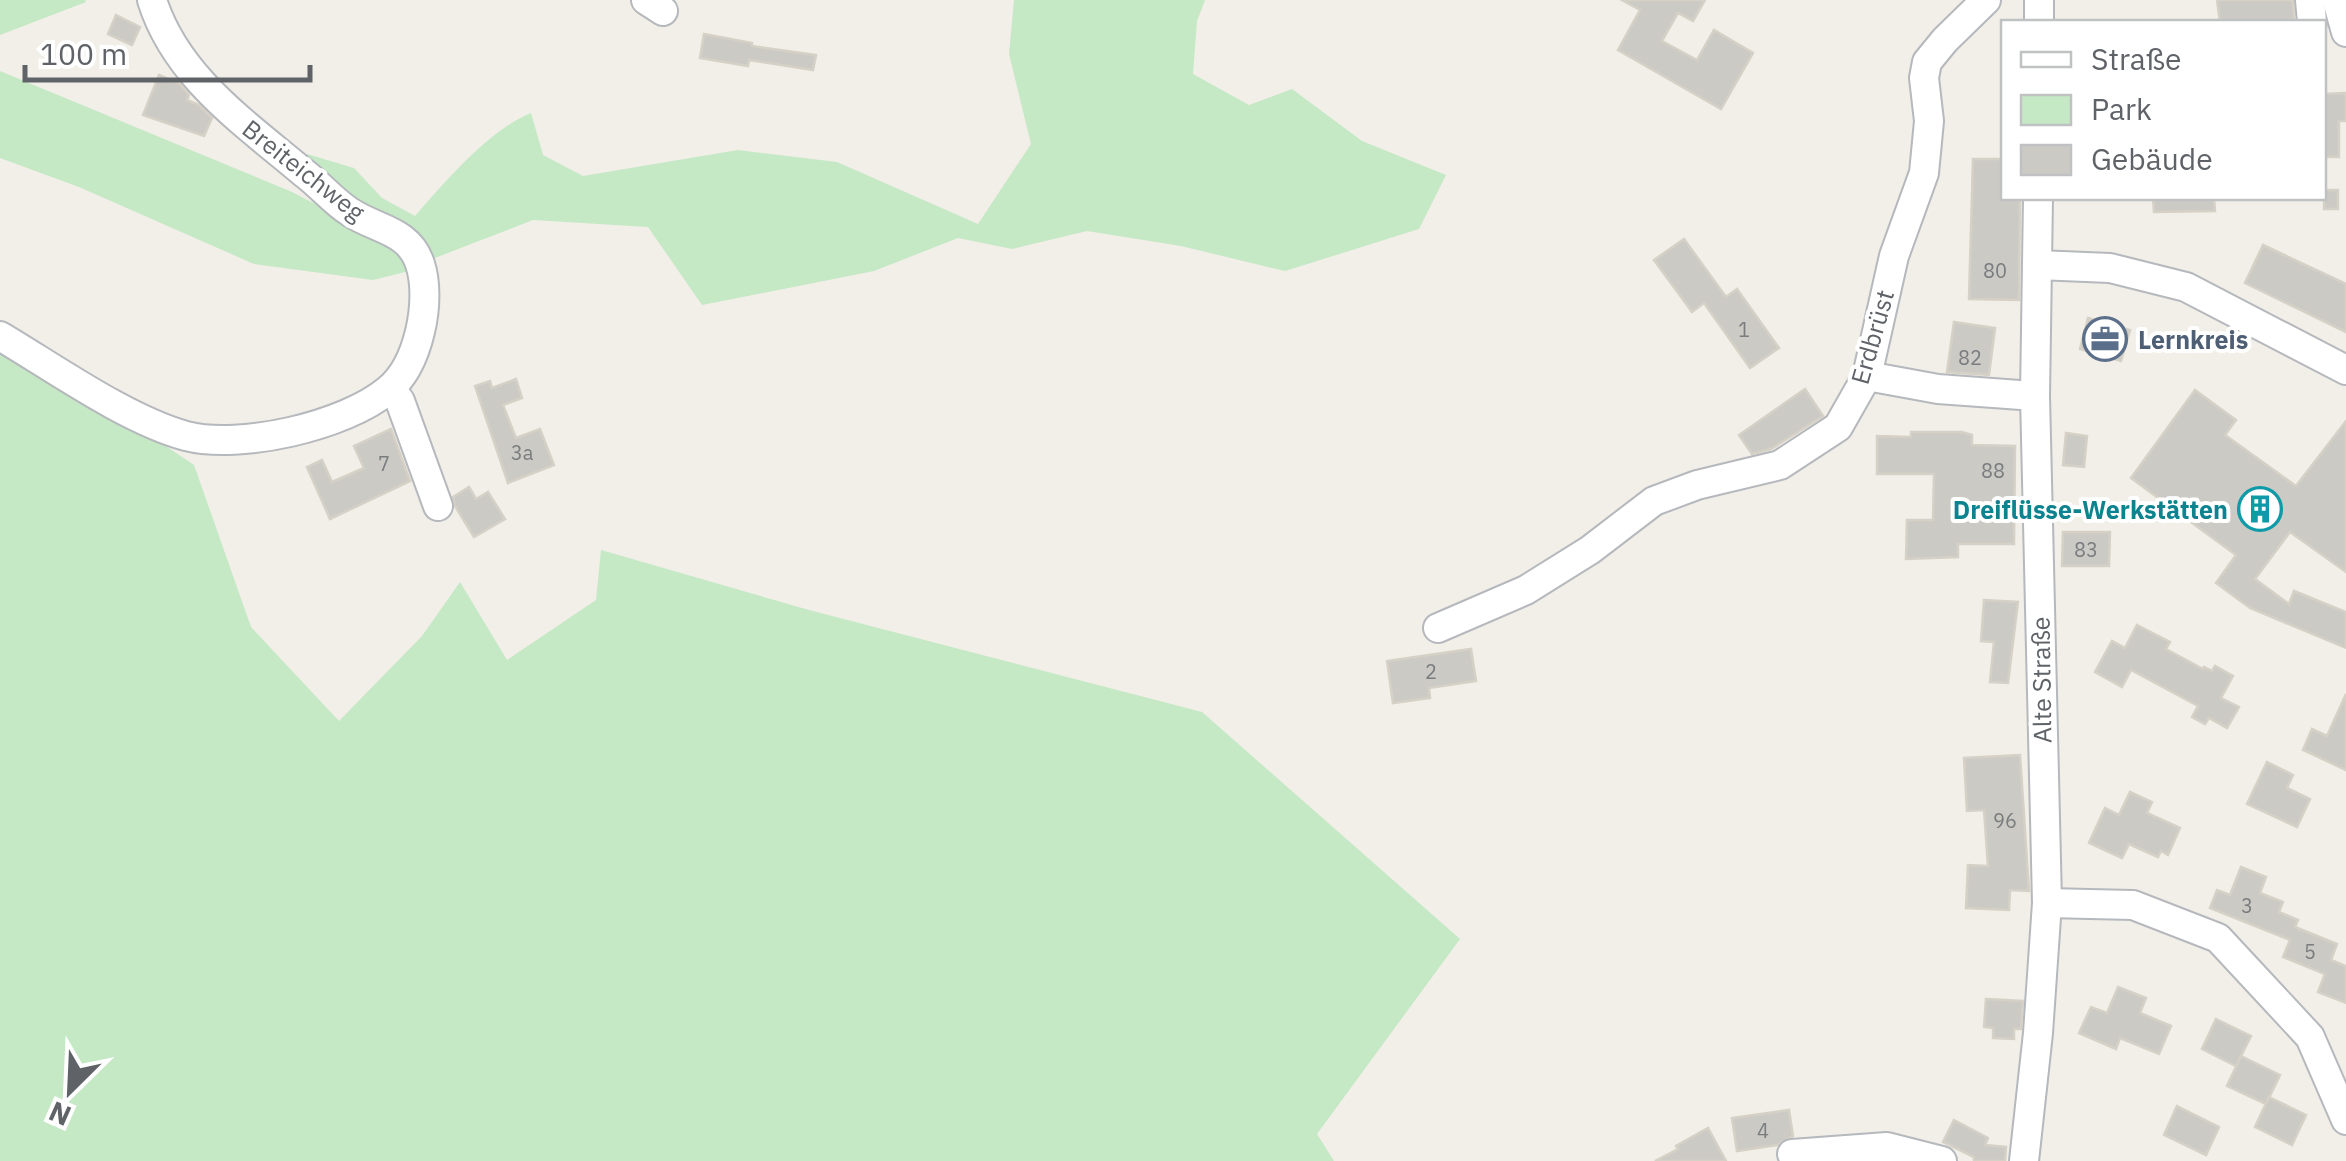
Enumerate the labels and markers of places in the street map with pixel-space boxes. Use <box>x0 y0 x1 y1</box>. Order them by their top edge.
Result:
office icon: Lernkreis <box>2082 316 2128 362</box>
place label: Lernkreis <box>2138 323 2248 356</box>
building icon: Dreiflüsse-Werkstätten <box>2237 486 2283 532</box>
place label: Dreiflüsse-Werkstätten <box>1953 493 2228 526</box>

